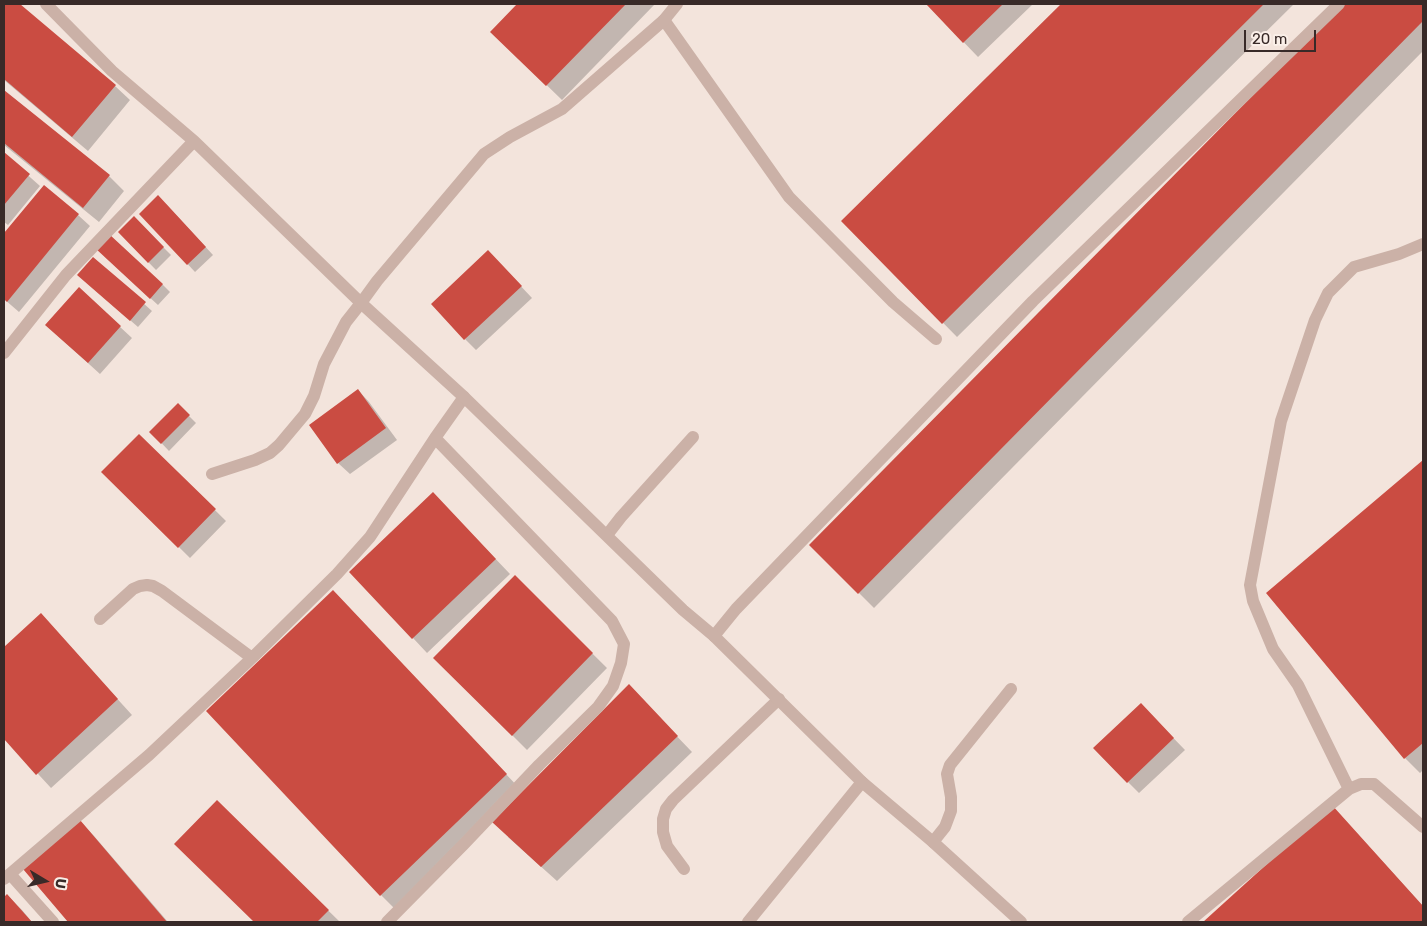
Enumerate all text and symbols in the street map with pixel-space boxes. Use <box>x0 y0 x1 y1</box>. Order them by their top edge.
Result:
scale bar <box>1247 20 1320 52</box>
text: 20 m <box>1252 30 1287 48</box>
north arrow <box>20 856 70 906</box>
text: U <box>51 877 69 890</box>

